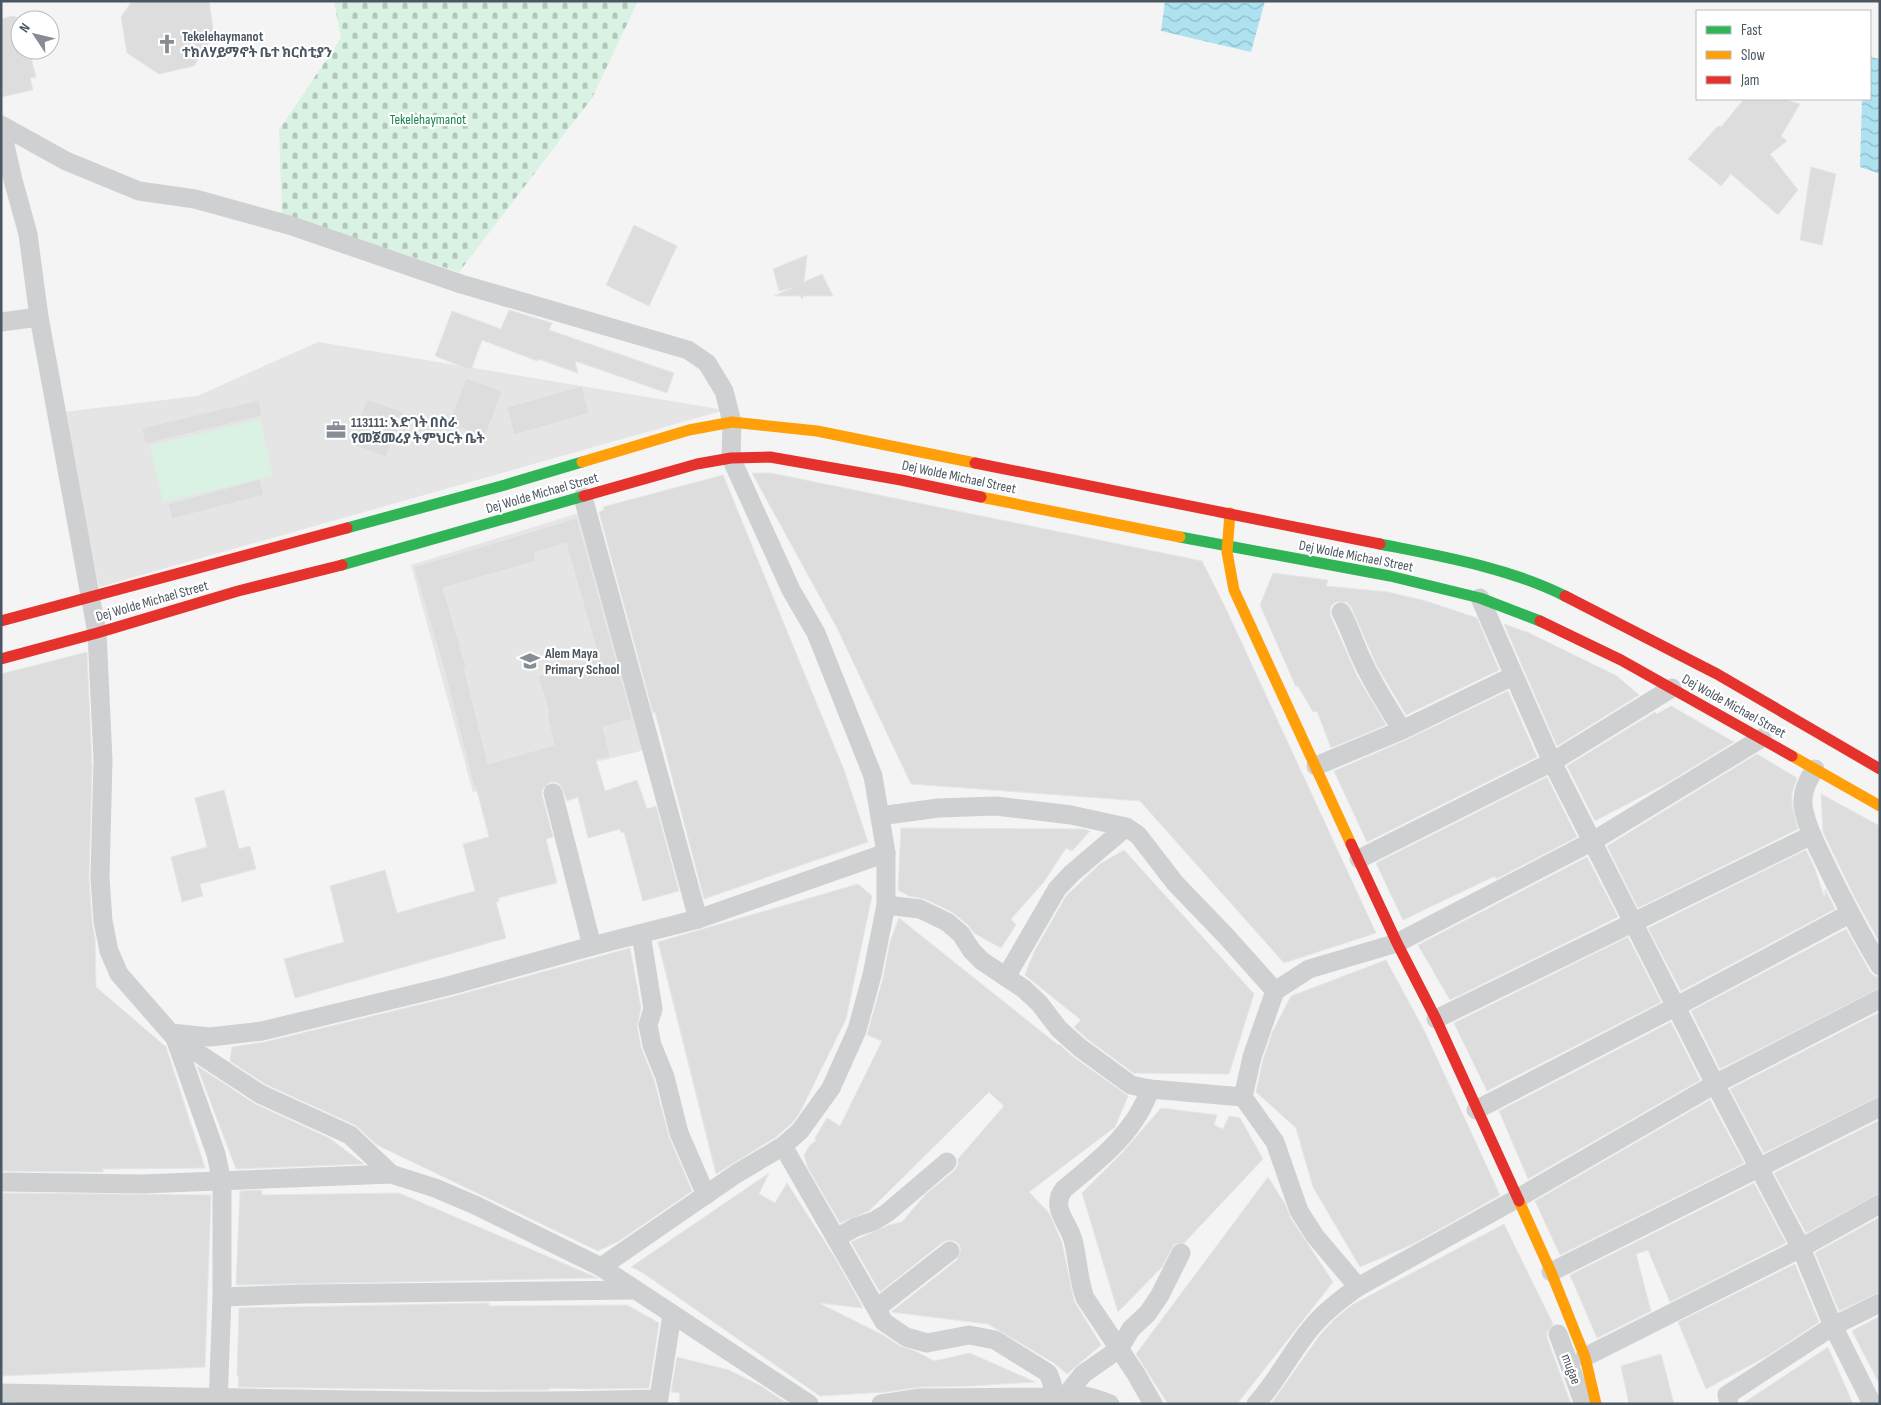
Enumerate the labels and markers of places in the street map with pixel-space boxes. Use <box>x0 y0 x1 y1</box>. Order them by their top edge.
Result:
place label: Tekelehaymanot ተክለሃይማኖት ቤተ ክርስቲያን <box>182 28 332 61</box>
church icon: Tekelehaymanot ተክለሃይማኖት ቤተ ክርስቲያን <box>156 33 178 55</box>
place label: 113111: እድገት በስራ የመጀመሪያ ትምህርት ቤት <box>351 414 485 447</box>
office icon: 113111: እድገት በስራ የመጀመሪያ ትምህርት ቤት <box>325 419 347 441</box>
place label: Alem Maya Primary School <box>544 645 620 678</box>
school or university icon: Alem Maya Primary School <box>519 650 541 672</box>

